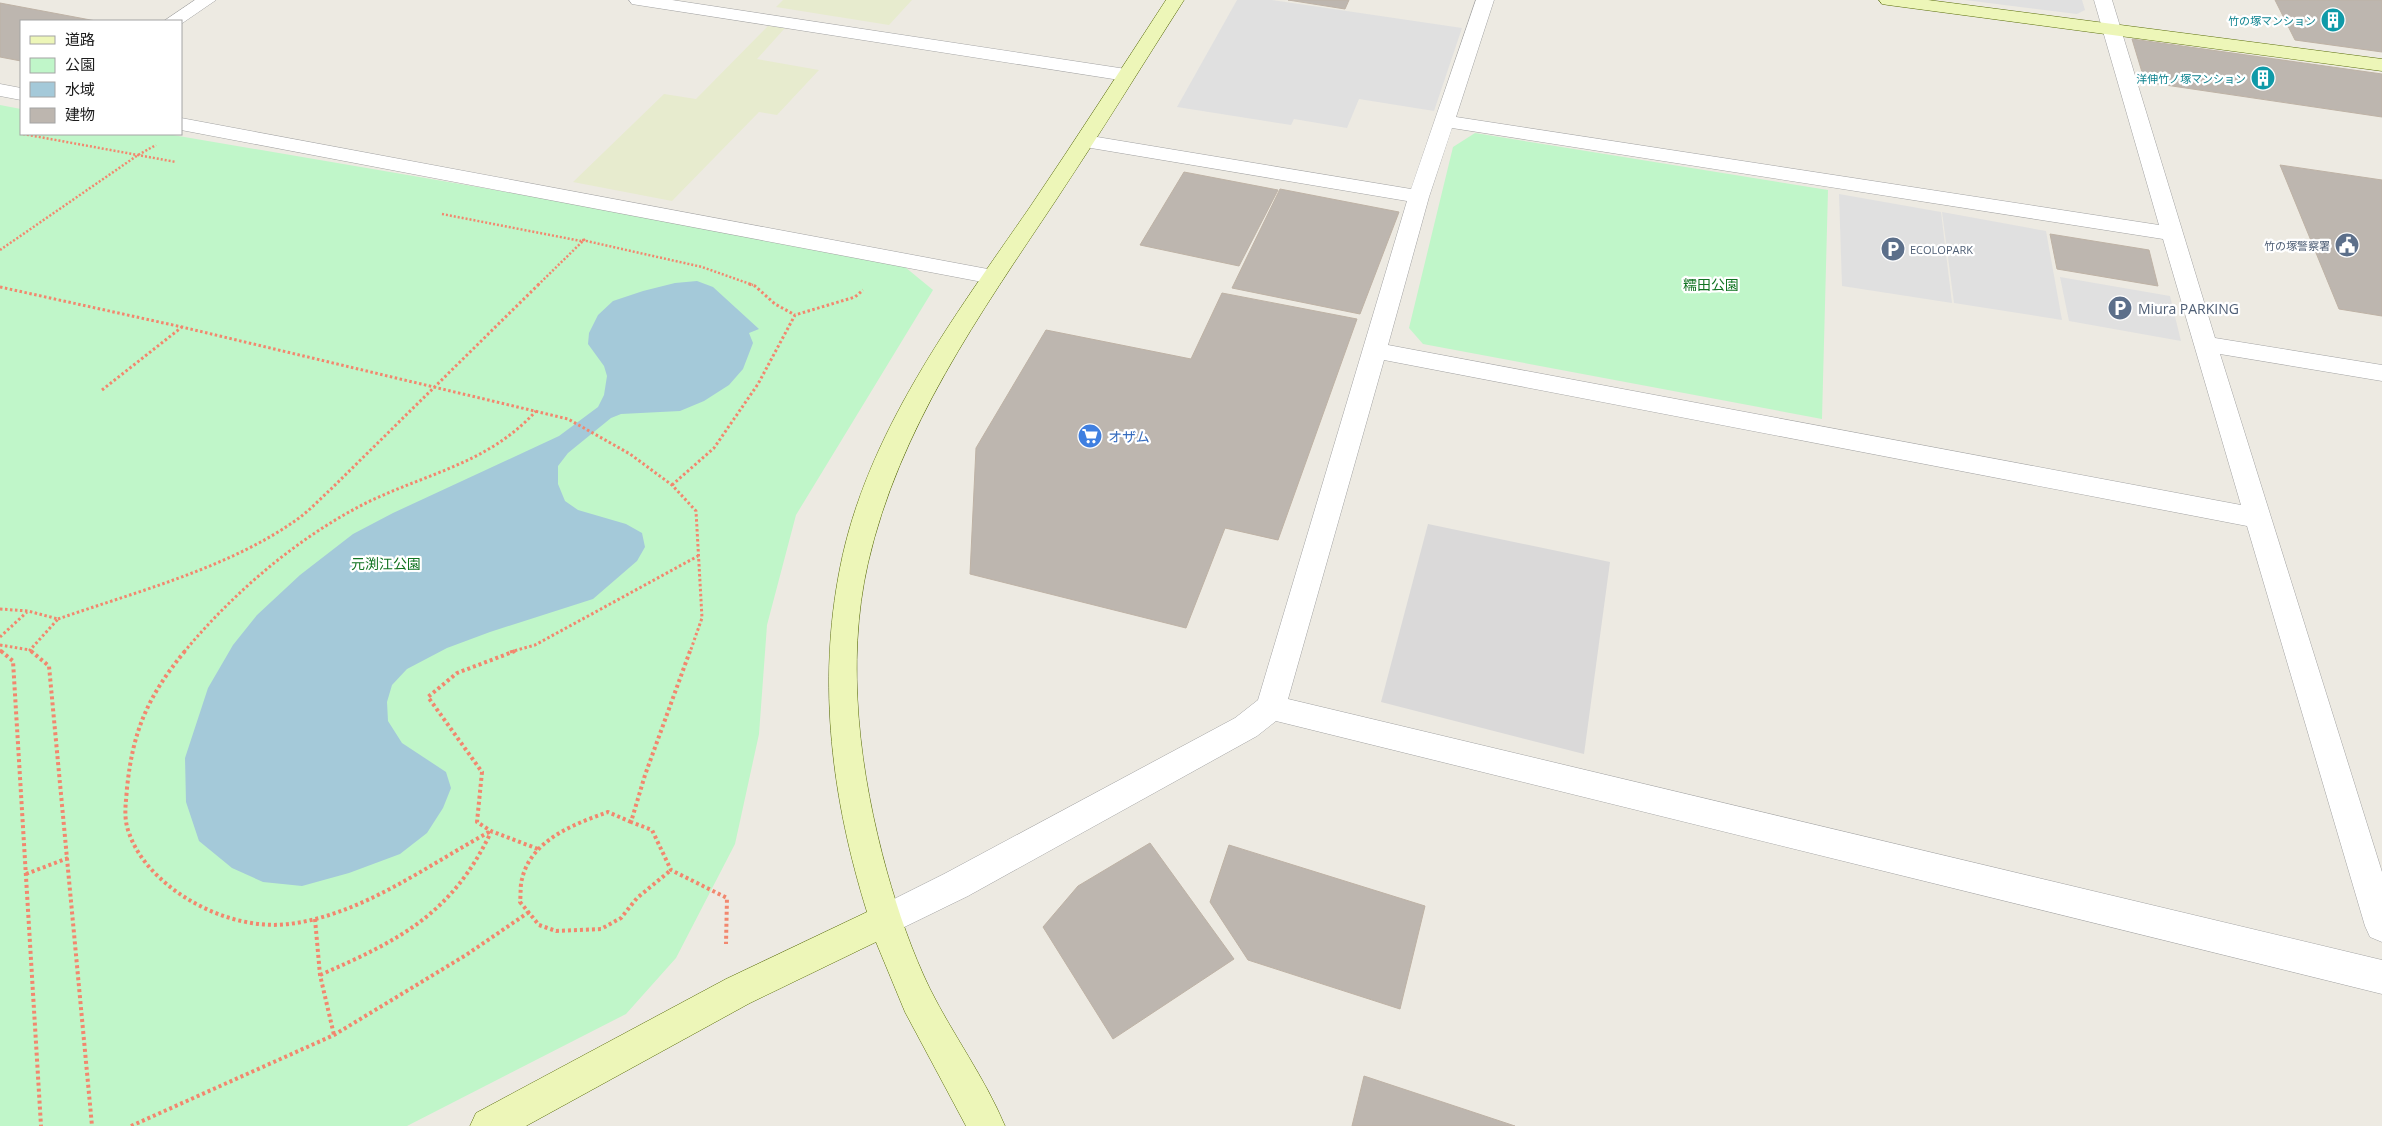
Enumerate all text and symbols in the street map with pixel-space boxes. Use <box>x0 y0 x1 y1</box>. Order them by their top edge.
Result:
building icon: 竹の塚マンション <box>2320 7 2346 33</box>
place label: 竹の塚マンション <box>2228 13 2316 28</box>
legend <box>20 20 182 135</box>
text: 道路 <box>65 29 95 49</box>
text: 公園 <box>65 54 95 74</box>
building icon: 洋伸竹ノ塚マンション <box>2250 65 2276 91</box>
place label: 洋伸竹ノ塚マンション <box>2136 71 2246 86</box>
text: 水域 <box>65 79 95 99</box>
text: 建物 <box>65 104 95 124</box>
public building icon: 竹の塚警察署 <box>2334 232 2360 258</box>
parking icon: ECOLOPARK <box>1880 236 1906 262</box>
place label: 竹の塚警察署 <box>2264 238 2330 253</box>
place label: ECOLOPARK <box>1910 242 1973 257</box>
park label: 糯田公園 <box>1683 275 1739 294</box>
parking icon: Miura PARKING <box>2107 295 2133 321</box>
place label: Miura PARKING <box>2138 299 2239 318</box>
supermarket icon: オザム <box>1077 423 1103 449</box>
place label: オザム <box>1108 427 1150 446</box>
park label: 元渕江公園 <box>351 554 421 573</box>

